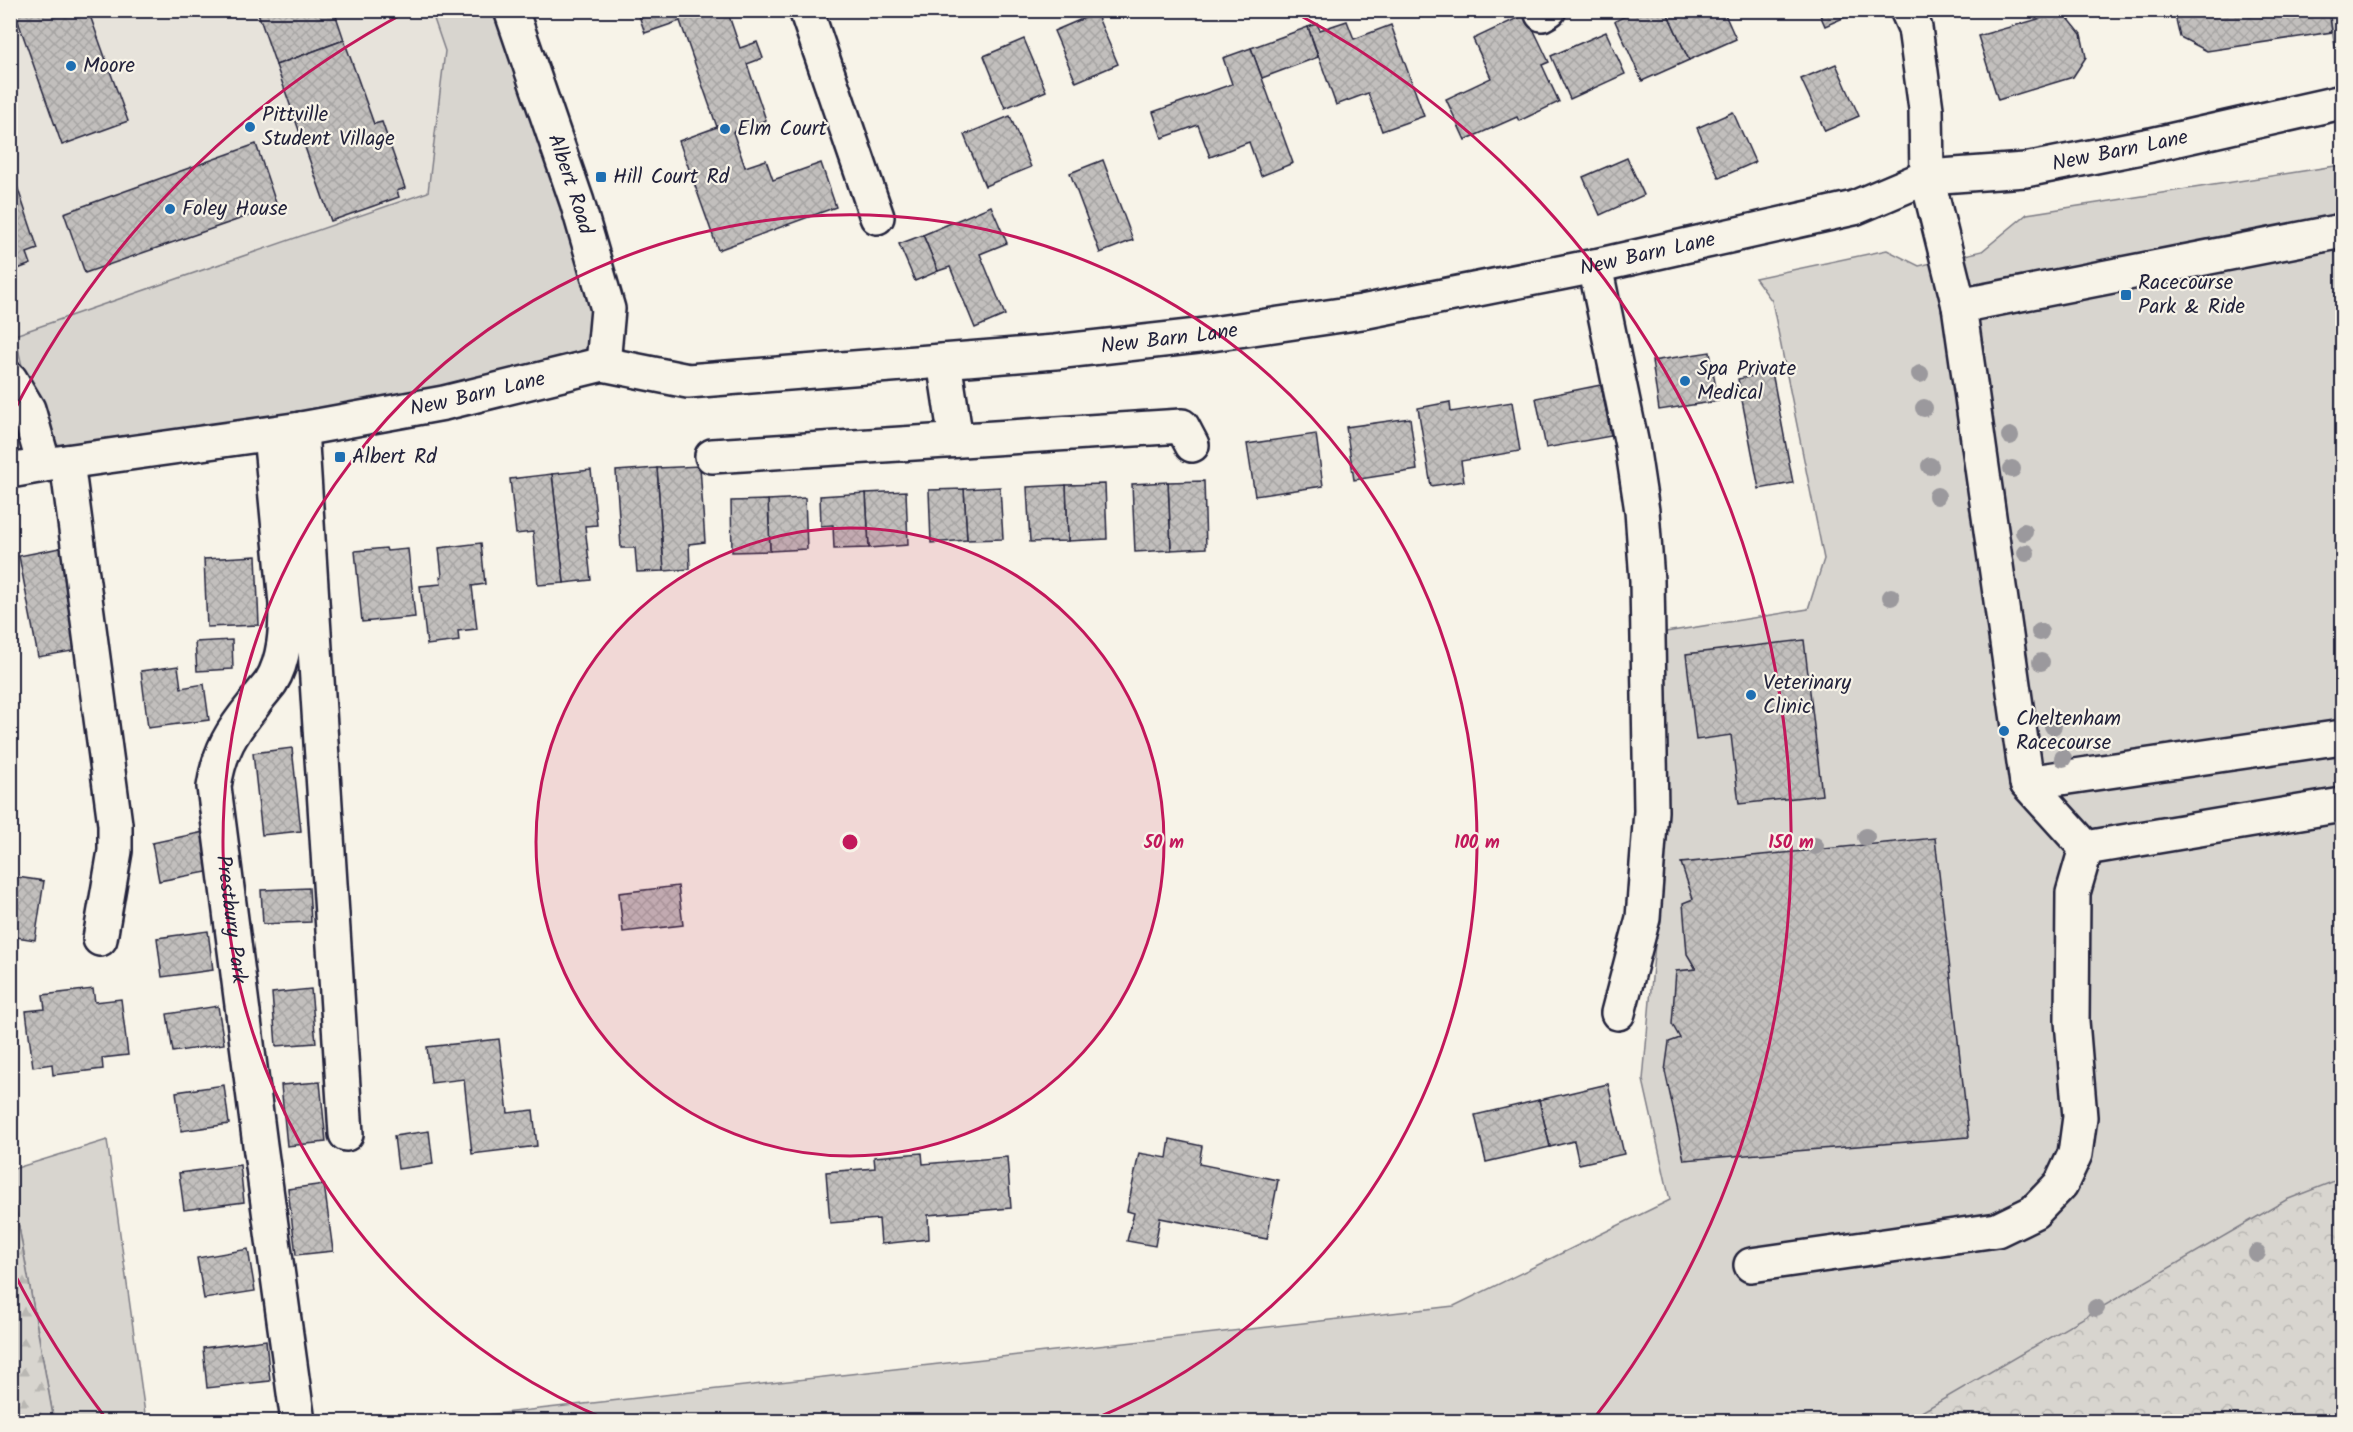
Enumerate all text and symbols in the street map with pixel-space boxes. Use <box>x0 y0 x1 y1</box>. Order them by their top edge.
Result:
place label: Moore <box>83 50 136 83</box>
marker: Moore <box>64 59 78 73</box>
place label: Pittville Student Village <box>262 99 395 156</box>
place label: Elm Court <box>737 113 828 146</box>
marker: Pittville Student Village <box>243 120 257 134</box>
street label: New Barn Lane <box>2049 121 2192 181</box>
marker: Elm Court <box>718 122 732 136</box>
street label: Albert Road <box>538 129 602 239</box>
place label: Hill Court Rd <box>613 161 730 194</box>
marker: Hill Court Rd <box>594 170 608 184</box>
place label: Foley House <box>182 193 288 226</box>
marker: Foley House <box>163 202 177 216</box>
street label: New Barn Lane <box>1577 223 1719 285</box>
place label: Racecourse Park & Ride <box>2138 267 2245 324</box>
marker: Racecourse Park & Ride <box>2119 288 2133 302</box>
street label: New Barn Lane <box>1099 314 1241 363</box>
place label: Spa Private Medical <box>1697 353 1797 410</box>
street label: New Barn Lane <box>407 362 549 425</box>
marker: Spa Private Medical <box>1678 374 1692 388</box>
place label: Albert Rd <box>352 441 437 474</box>
marker: Albert Rd <box>333 450 347 464</box>
place label: Veterinary Clinic <box>1763 667 1851 724</box>
marker: Veterinary Clinic <box>1744 688 1758 702</box>
place label: Cheltenham Racecourse <box>2016 703 2121 760</box>
marker: Cheltenham Racecourse <box>1997 724 2011 738</box>
text: 50 m <box>1143 829 1184 858</box>
text: 100 m <box>1454 829 1500 858</box>
text: 150 m <box>1768 829 1814 858</box>
centre of rings <box>840 832 860 852</box>
street label: Prestbury Park <box>206 853 256 986</box>

